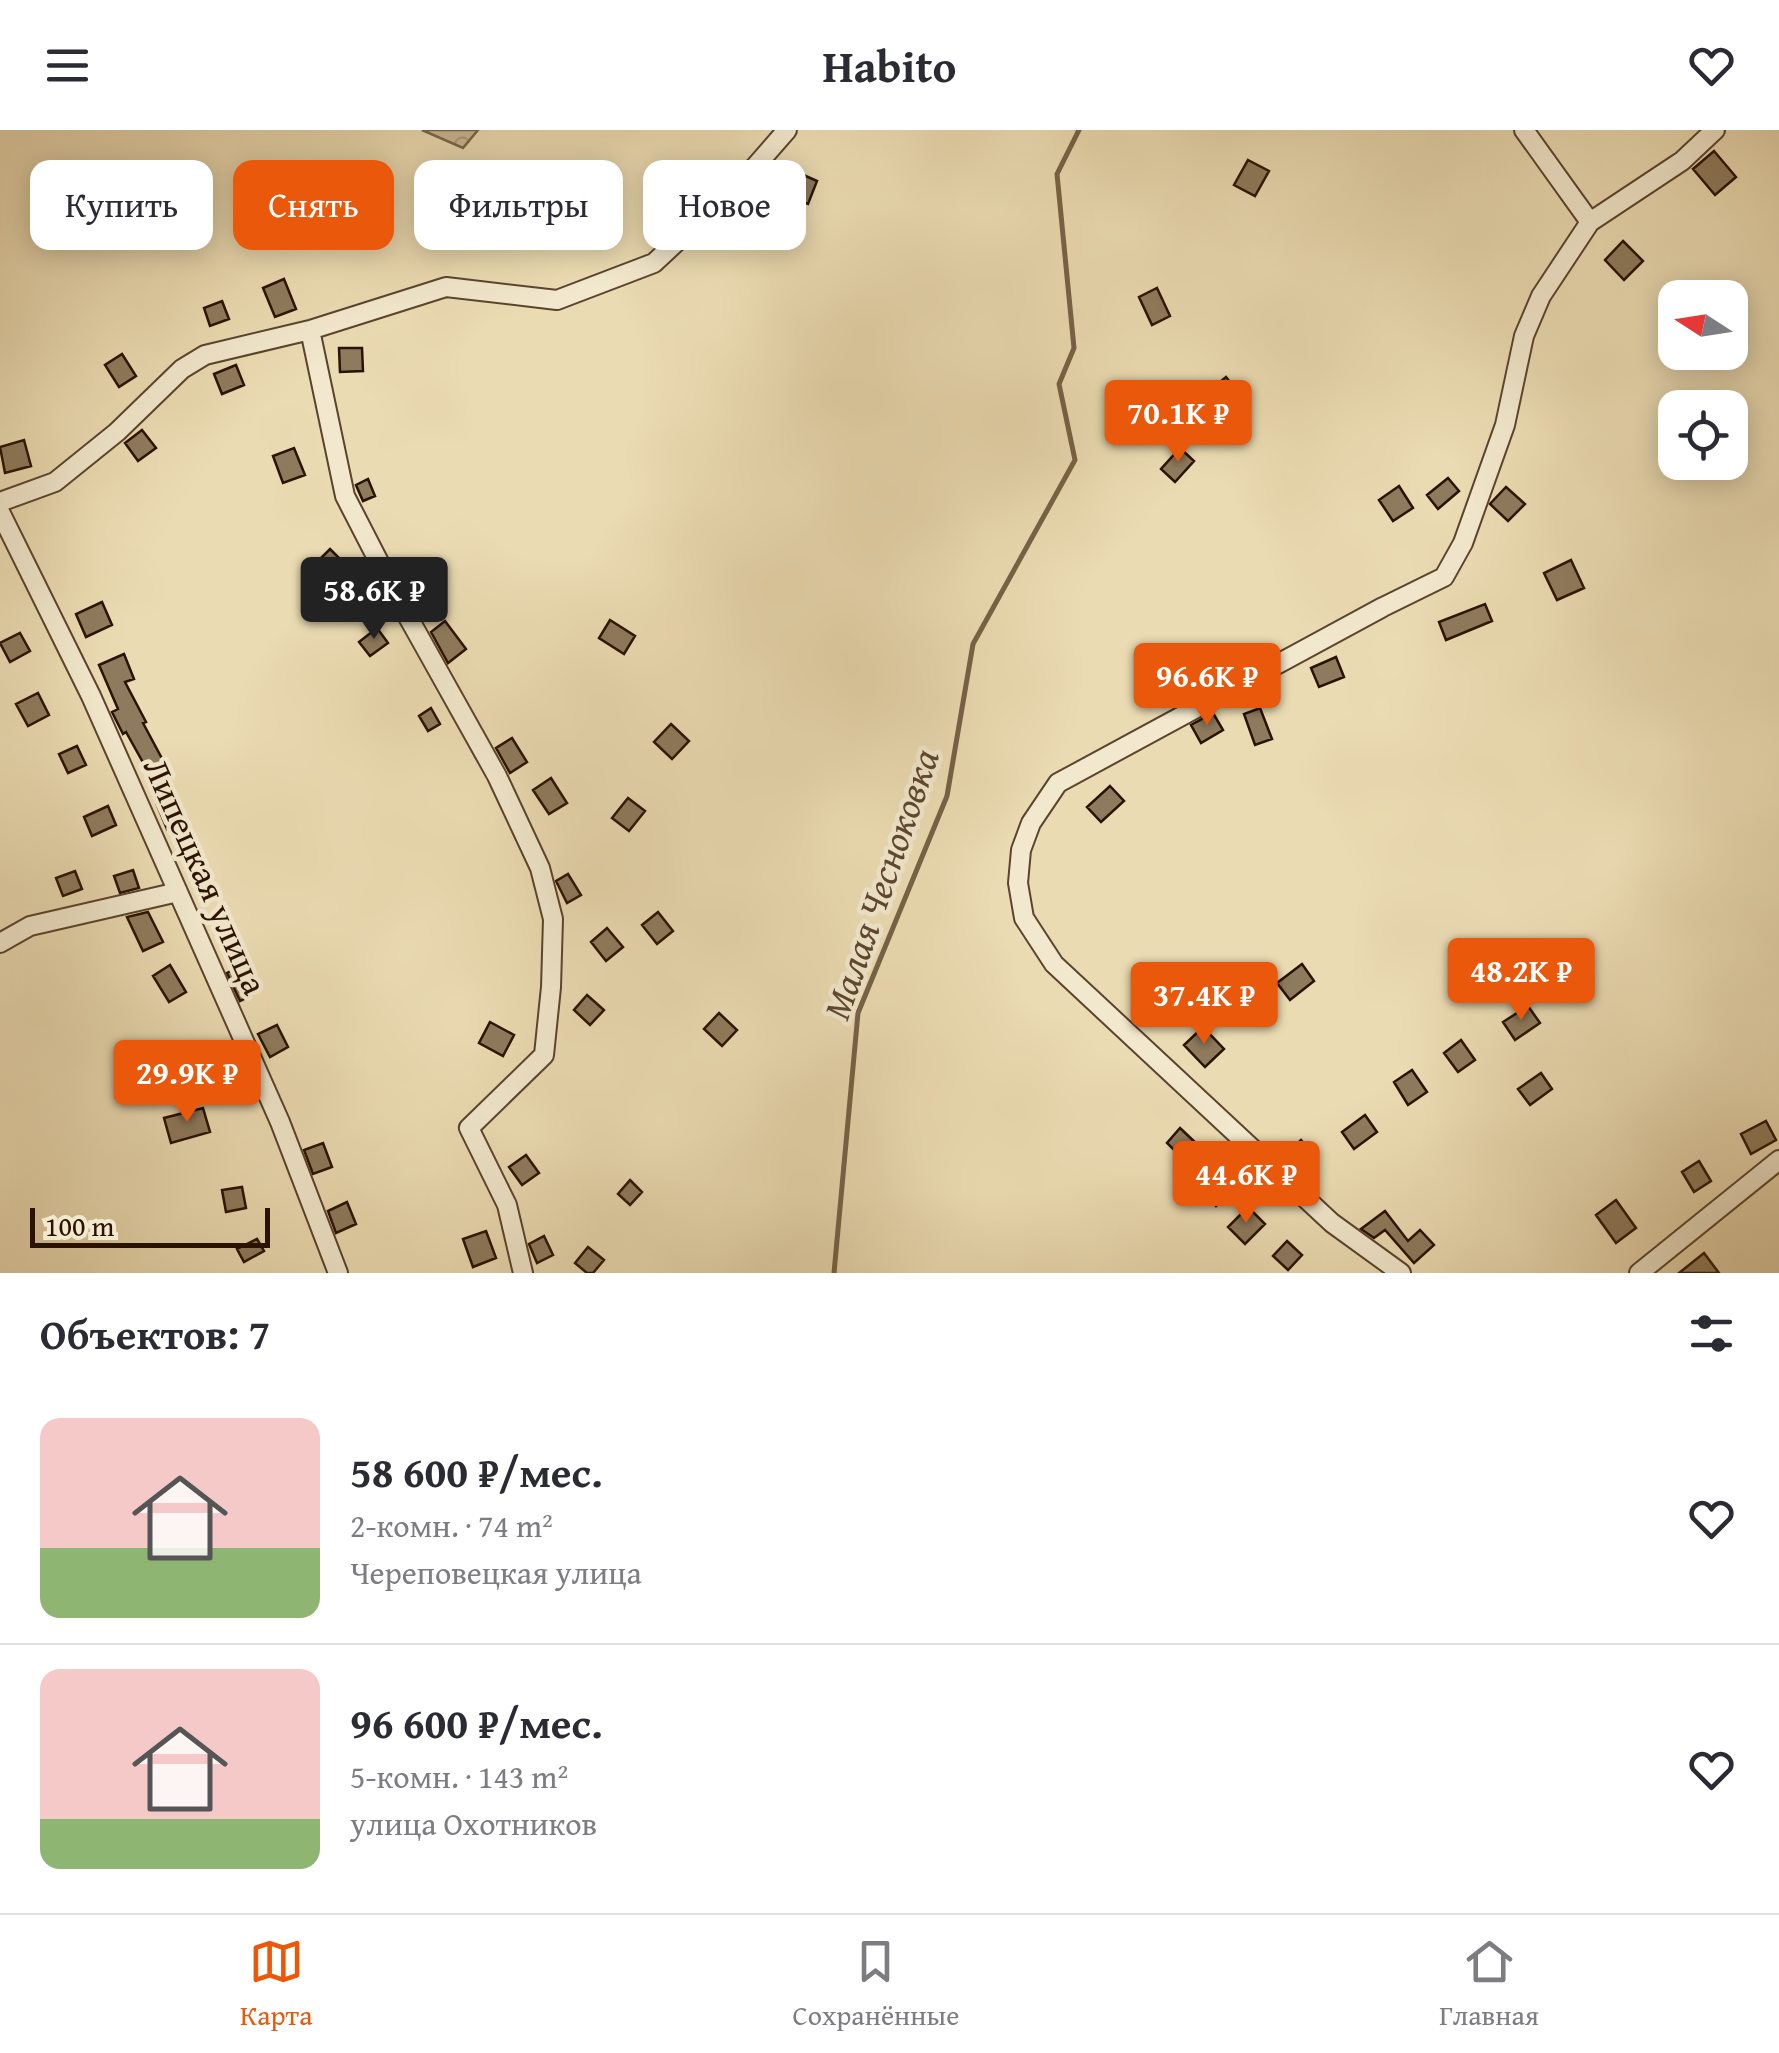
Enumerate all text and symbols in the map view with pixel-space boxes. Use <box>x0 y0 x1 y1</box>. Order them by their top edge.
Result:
text: Habito <box>823 33 956 98</box>
icon: menu <box>40 38 95 93</box>
icon: heart <box>1684 38 1739 93</box>
chip: Купить <box>30 160 213 250</box>
chip: Снять <box>233 160 394 250</box>
chip: Фильтры <box>414 160 623 250</box>
chip: Новое <box>643 160 806 250</box>
north arrow <box>1658 280 1748 370</box>
map controls <box>1658 280 1748 480</box>
pin: 70.1K ₽ <box>1086 380 1270 465</box>
text: 70.1K ₽ <box>1127 389 1229 436</box>
button: locate <box>1658 390 1748 480</box>
pin: 58.6K ₽ <box>282 557 466 642</box>
text: 58.6K ₽ <box>323 566 425 613</box>
pin: 96.6K ₽ <box>1115 643 1299 728</box>
text: 96.6K ₽ <box>1156 652 1258 699</box>
water label: Малая Чесноковка <box>807 741 953 1027</box>
street label: Липецкая улица <box>131 750 281 1003</box>
pin: 48.2K ₽ <box>1429 938 1613 1023</box>
text: 48.2K ₽ <box>1470 947 1572 994</box>
pin: 37.4K ₽ <box>1112 962 1296 1047</box>
text: 37.4K ₽ <box>1153 971 1255 1018</box>
pin: 29.9K ₽ <box>95 1040 279 1125</box>
text: 29.9K ₽ <box>136 1049 238 1096</box>
pin: 44.6K ₽ <box>1154 1141 1338 1226</box>
text: 44.6K ₽ <box>1195 1150 1297 1197</box>
scale bar <box>30 1203 270 1248</box>
text: 100 m <box>45 1205 114 1246</box>
text: Объектов: 7 <box>40 1303 270 1364</box>
icon: filters <box>1684 1306 1739 1361</box>
text: 58 600 ₽/мес. <box>350 1441 603 1502</box>
icon: home <box>120 1458 240 1578</box>
icon: heart <box>1684 1491 1739 1546</box>
text: 2-комн. · 74 m² <box>350 1502 553 1549</box>
text: Череповецкая улица <box>350 1549 642 1596</box>
text: 96 600 ₽/мес. <box>350 1692 603 1753</box>
icon: home <box>120 1709 240 1829</box>
icon: heart <box>1684 1742 1739 1797</box>
text: 5-комн. · 143 m² <box>350 1753 568 1800</box>
text: улица Охотников <box>350 1800 597 1847</box>
tab: Карта <box>240 1934 312 2035</box>
tab: Сохранённые <box>792 1934 959 2035</box>
tab: Главная <box>1439 1934 1539 2035</box>

